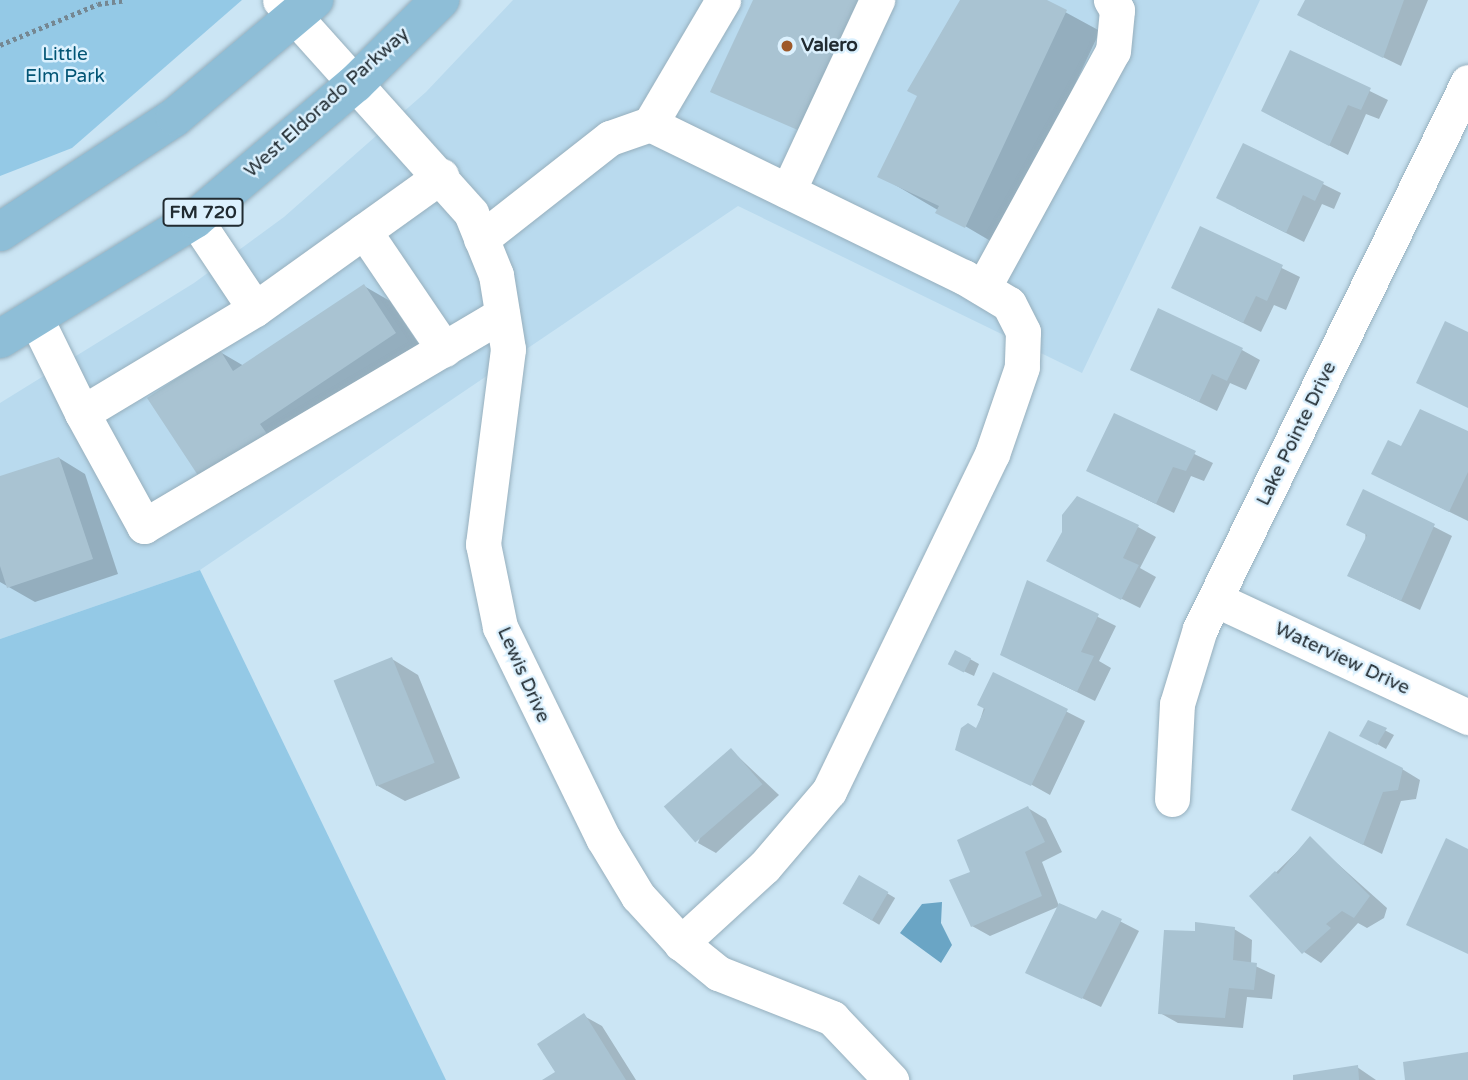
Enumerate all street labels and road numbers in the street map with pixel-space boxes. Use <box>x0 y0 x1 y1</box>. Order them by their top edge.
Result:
street label: West Eldorado Parkway <box>240 23 414 183</box>
road number: FM 720 <box>161 197 245 226</box>
street label: Lake Pointe Drive <box>1252 358 1342 510</box>
street label: Waterview Drive <box>1271 618 1413 700</box>
street label: Lewis Drive <box>492 624 554 726</box>

